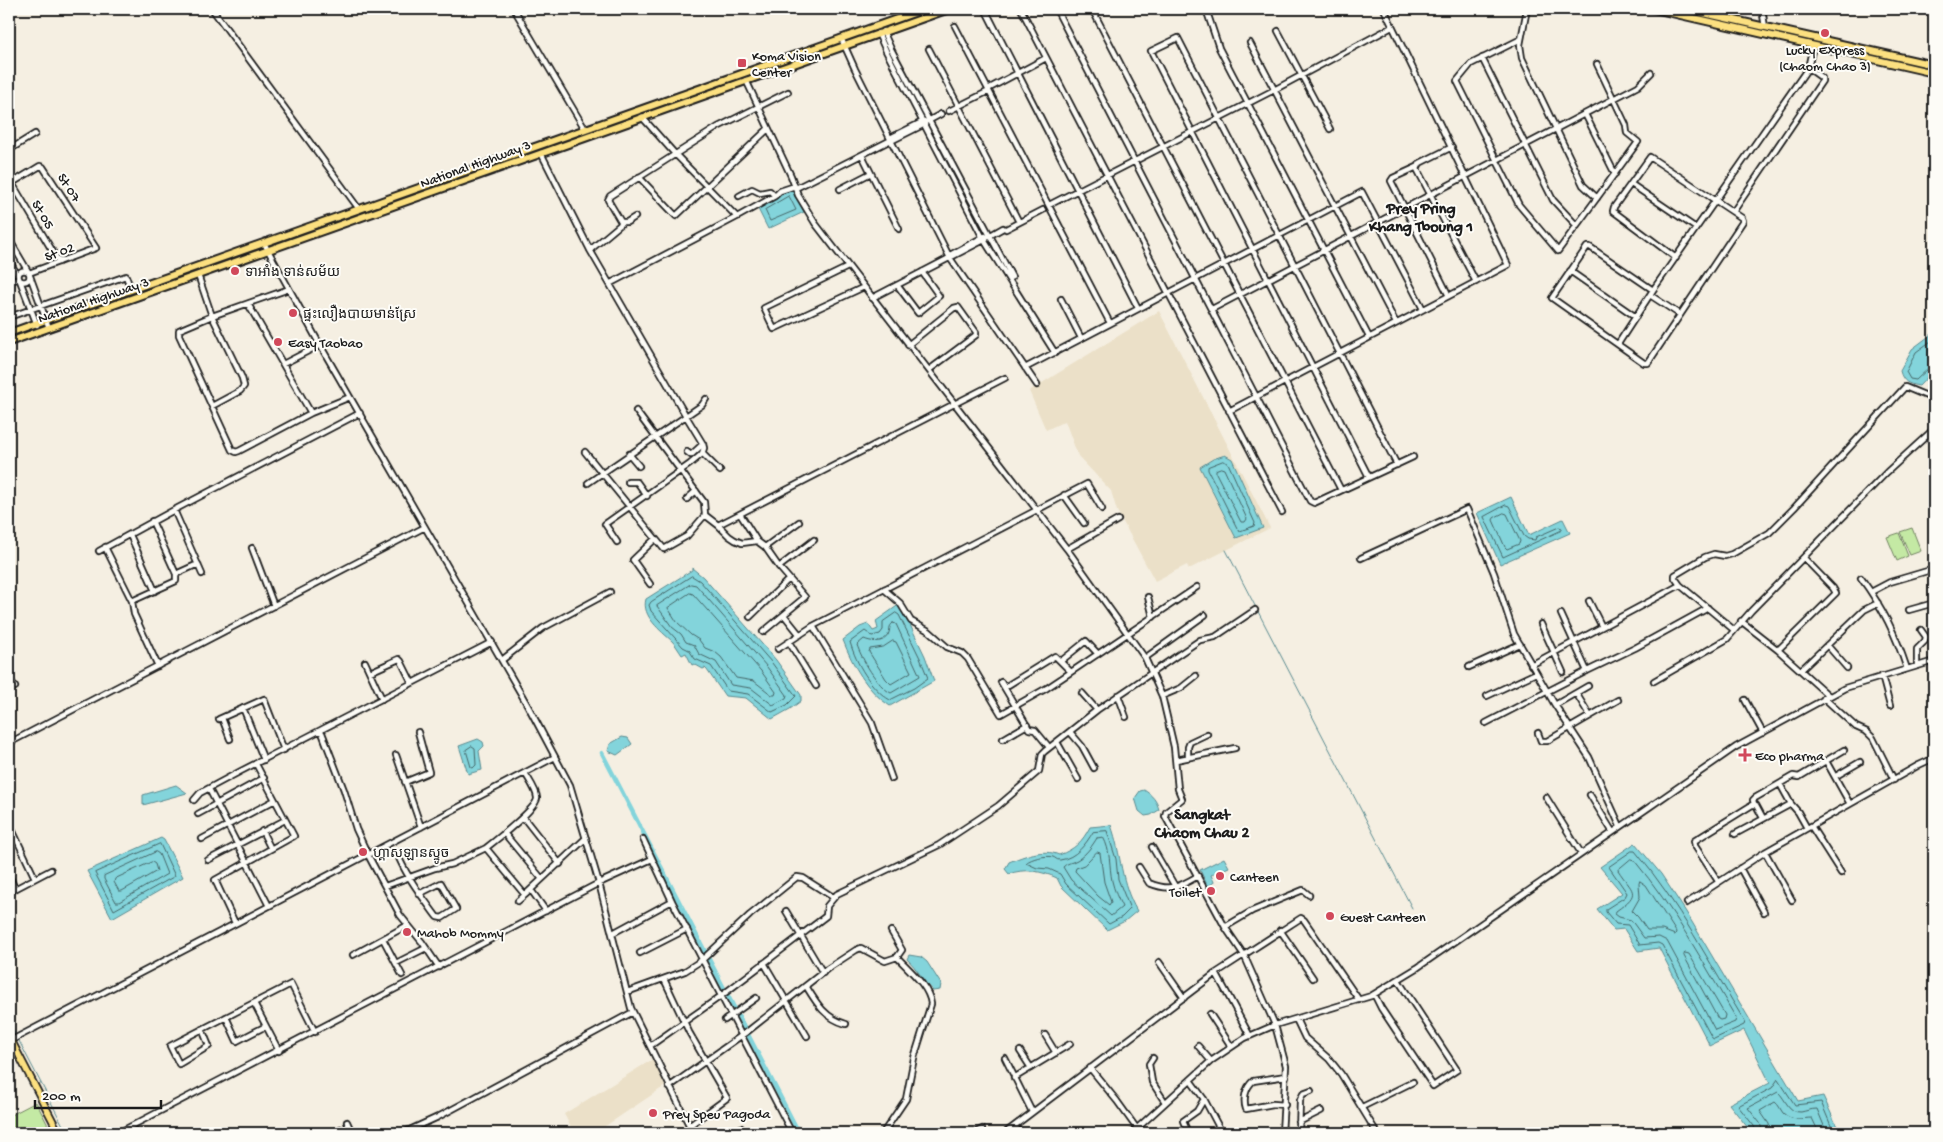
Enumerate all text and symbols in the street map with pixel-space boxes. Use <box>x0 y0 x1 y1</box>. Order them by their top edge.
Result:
marker: Lucky Express (Chaom Chao 3) <box>1819 27 1831 39</box>
place label: Lucky Express (Chaom Chao 3) <box>1779 43 1871 76</box>
place label: Koma Vision Center <box>752 49 821 82</box>
marker: Koma Vision Center <box>736 57 748 69</box>
street label: National Highway 3 <box>418 137 533 193</box>
street label: St 07 <box>52 171 84 206</box>
street label: St 05 <box>27 198 57 233</box>
district label: Prey Pring Khang Tboung 1 <box>1368 201 1473 238</box>
street label: St 02 <box>43 240 77 267</box>
place label: ទាអាំង ទាន់សម័យ <box>245 263 340 282</box>
marker: ទាអាំង ទាន់សម័យ <box>229 265 241 277</box>
street label: National Highway 3 <box>36 274 152 328</box>
place label: ផ្ទះលឿងបាយមាន់ស្រែ <box>303 304 416 324</box>
marker: ផ្ទះលឿងបាយមាន់ស្រែ <box>287 307 299 319</box>
marker: Easy Taobao <box>272 336 284 348</box>
place label: Easy Taobao <box>288 336 363 353</box>
marker: Eco pharma <box>1739 749 1751 761</box>
place label: Eco pharma <box>1755 749 1825 766</box>
district label: Sangkat Chaom Chau 2 <box>1154 807 1250 844</box>
marker: ហ្គាសឡានស្ទូច <box>357 846 369 858</box>
place label: ហ្គាសឡានស្ទូច <box>373 846 449 864</box>
marker: Canteen <box>1214 870 1226 882</box>
place label: Canteen <box>1230 870 1279 887</box>
place label: Toilet <box>1168 885 1202 902</box>
marker: Toilet <box>1205 885 1217 897</box>
marker: Guest Canteen <box>1324 910 1336 922</box>
place label: Guest Canteen <box>1340 910 1426 927</box>
marker: Mahob Mommy <box>401 926 413 938</box>
place label: Mahob Mommy <box>417 926 504 943</box>
scale bar <box>35 1077 161 1109</box>
text: 200 m <box>42 1088 81 1106</box>
marker: Prey Speu Pagoda <box>647 1107 659 1119</box>
place label: Prey Speu Pagoda <box>662 1107 772 1124</box>

